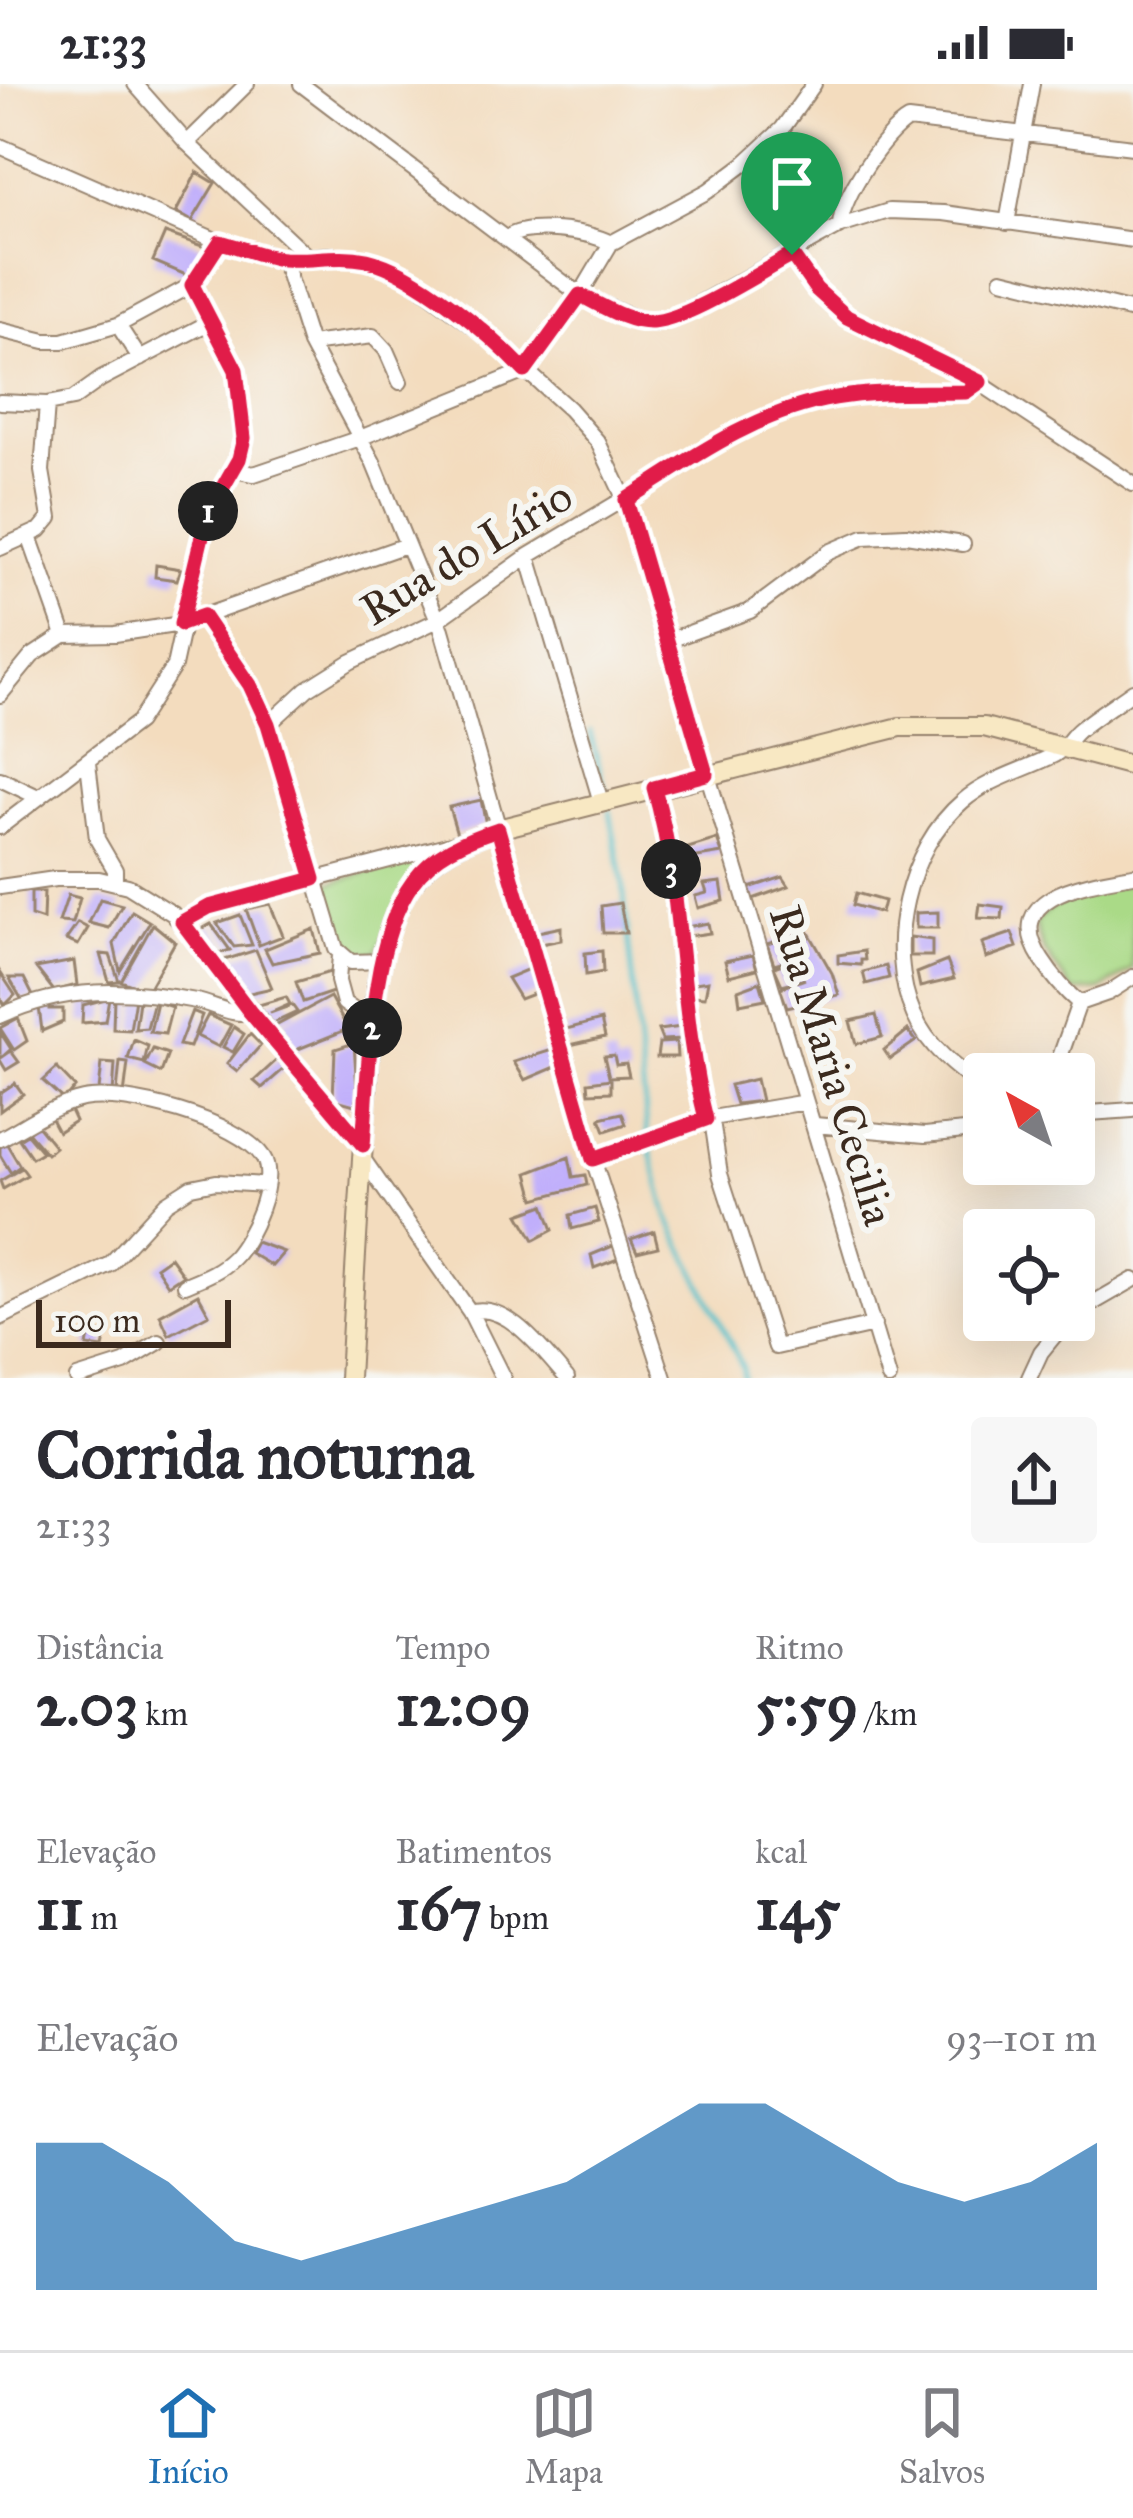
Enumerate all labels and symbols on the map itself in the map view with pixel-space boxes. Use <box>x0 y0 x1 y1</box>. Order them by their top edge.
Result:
pin <box>741 132 843 255</box>
street label: Rua do Lírio <box>351 468 582 637</box>
pin: 1 <box>178 481 238 541</box>
pin: 3 <box>641 839 701 899</box>
street label: Rua Maria Cecilia <box>758 899 907 1232</box>
pin: 2 <box>342 998 402 1058</box>
north arrow <box>963 1053 1095 1185</box>
scale bar <box>36 1294 231 1347</box>

